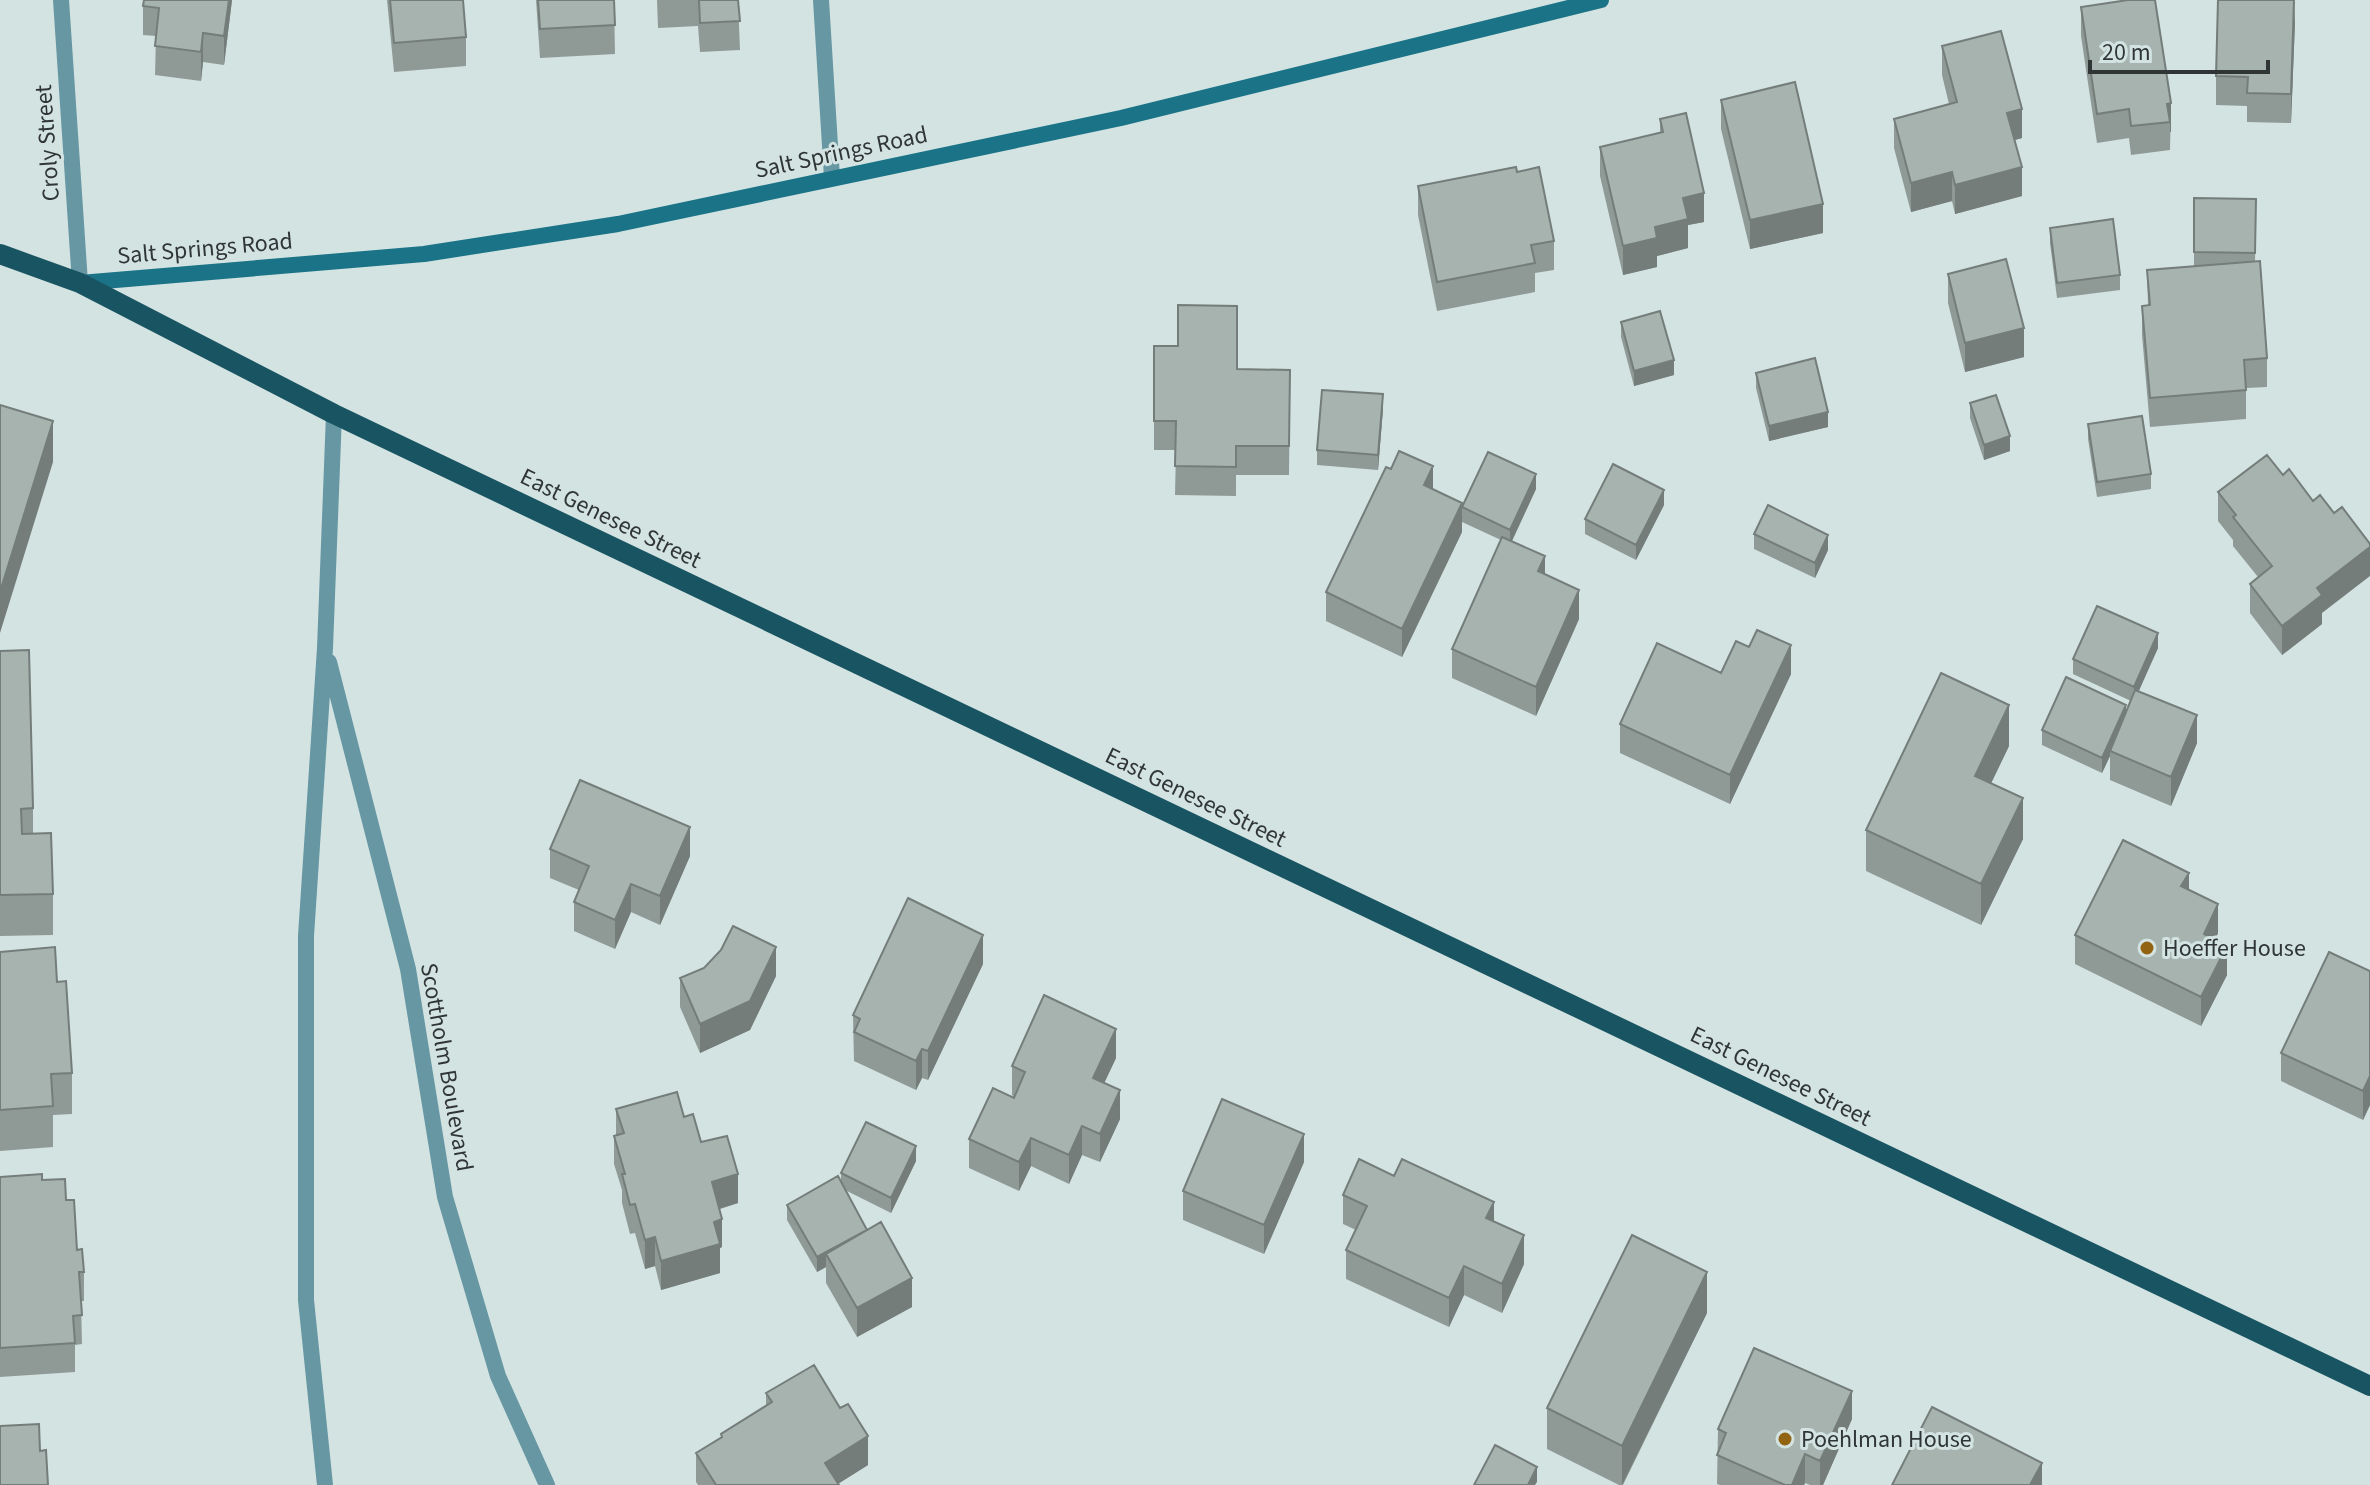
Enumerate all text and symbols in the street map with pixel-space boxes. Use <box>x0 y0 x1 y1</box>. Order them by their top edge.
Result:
scale bar <box>2090 24 2268 74</box>
text: 20 m <box>2102 35 2151 70</box>
street label: Croly Street <box>26 83 69 203</box>
street label: Salt Springs Road <box>751 117 931 188</box>
street label: Salt Springs Road <box>116 223 294 274</box>
street label: East Genesee Street <box>514 459 707 578</box>
street label: East Genesee Street <box>1099 738 1292 857</box>
place label: Hoeffer House <box>2163 931 2306 966</box>
marker: Hoeffer House <box>2138 939 2156 957</box>
street label: Scottholm Boulevard <box>411 960 482 1174</box>
street label: East Genesee Street <box>1684 1017 1877 1136</box>
place label: Poehlman House <box>1801 1422 1972 1457</box>
marker: Poehlman House <box>1776 1430 1794 1448</box>

